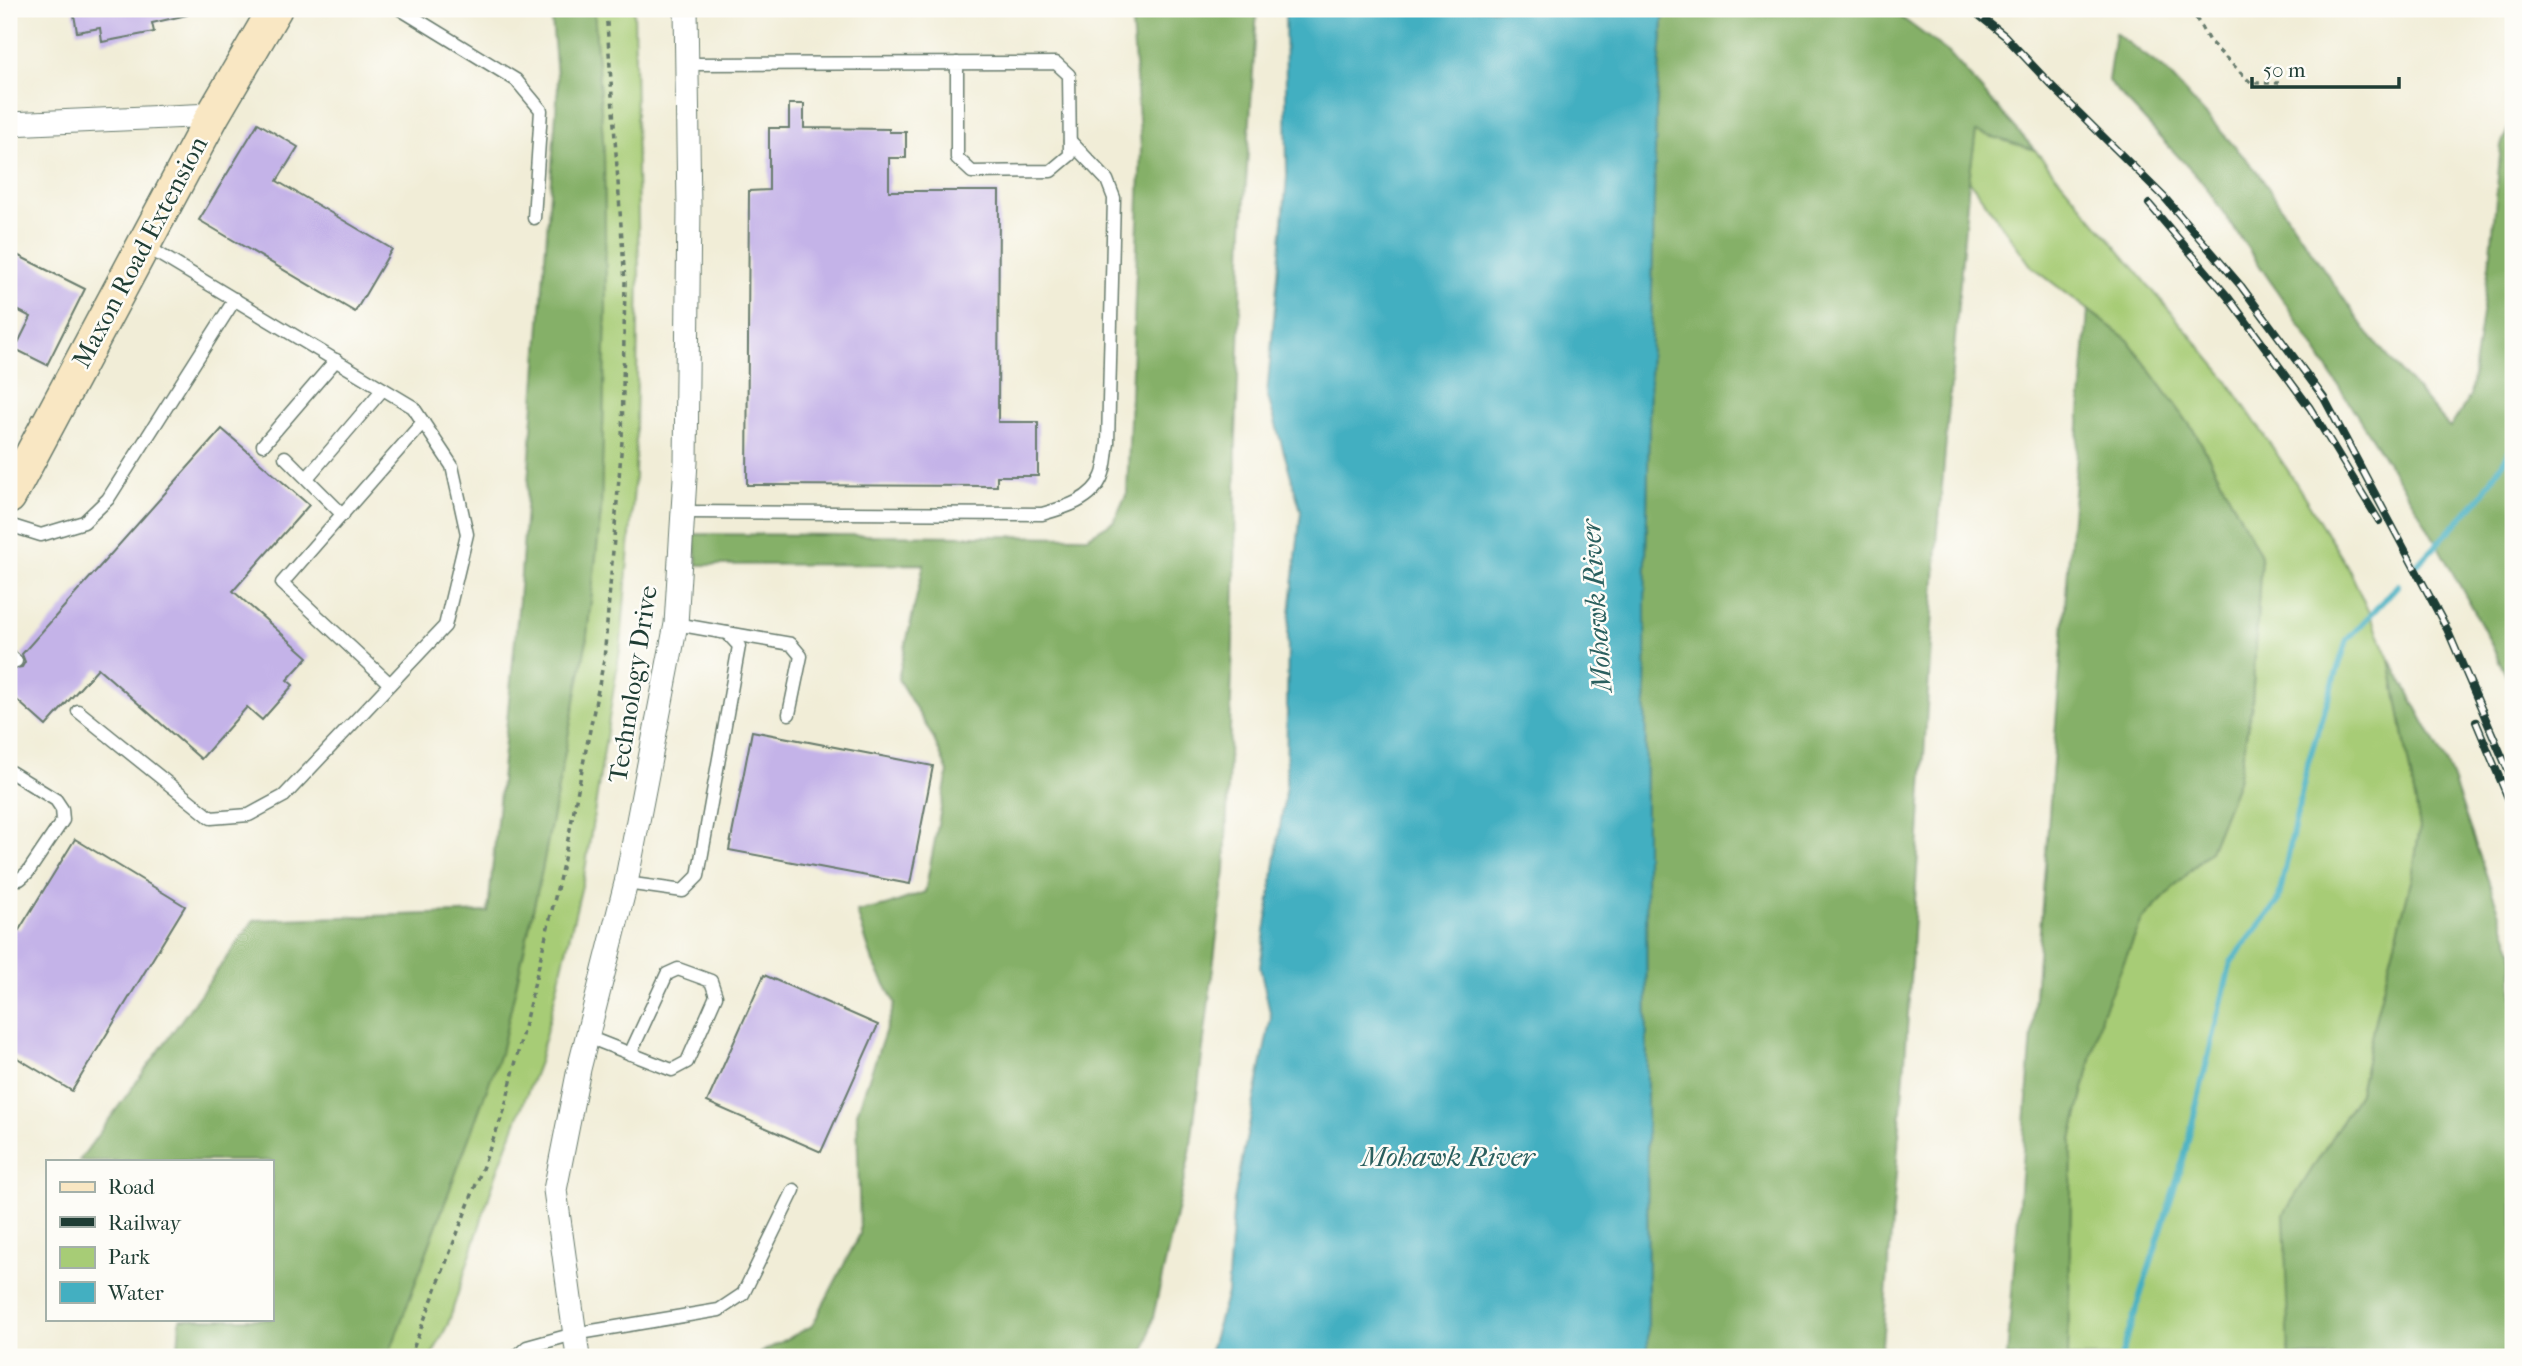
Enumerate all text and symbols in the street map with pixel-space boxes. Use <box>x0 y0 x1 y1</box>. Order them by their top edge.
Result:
scale bar <box>2252 46 2400 90</box>
text: 50 m <box>2263 58 2306 82</box>
street label: Maxon Road Extension <box>66 131 214 373</box>
water label: Mohawk River <box>1573 516 1619 695</box>
street label: Technology Drive <box>602 583 664 785</box>
water label: Mohawk River <box>1360 1140 1537 1173</box>
legend <box>46 1160 273 1320</box>
text: Road <box>108 1175 155 1199</box>
text: Railway <box>108 1211 182 1235</box>
text: Park <box>108 1245 150 1269</box>
text: Water <box>107 1281 164 1305</box>

